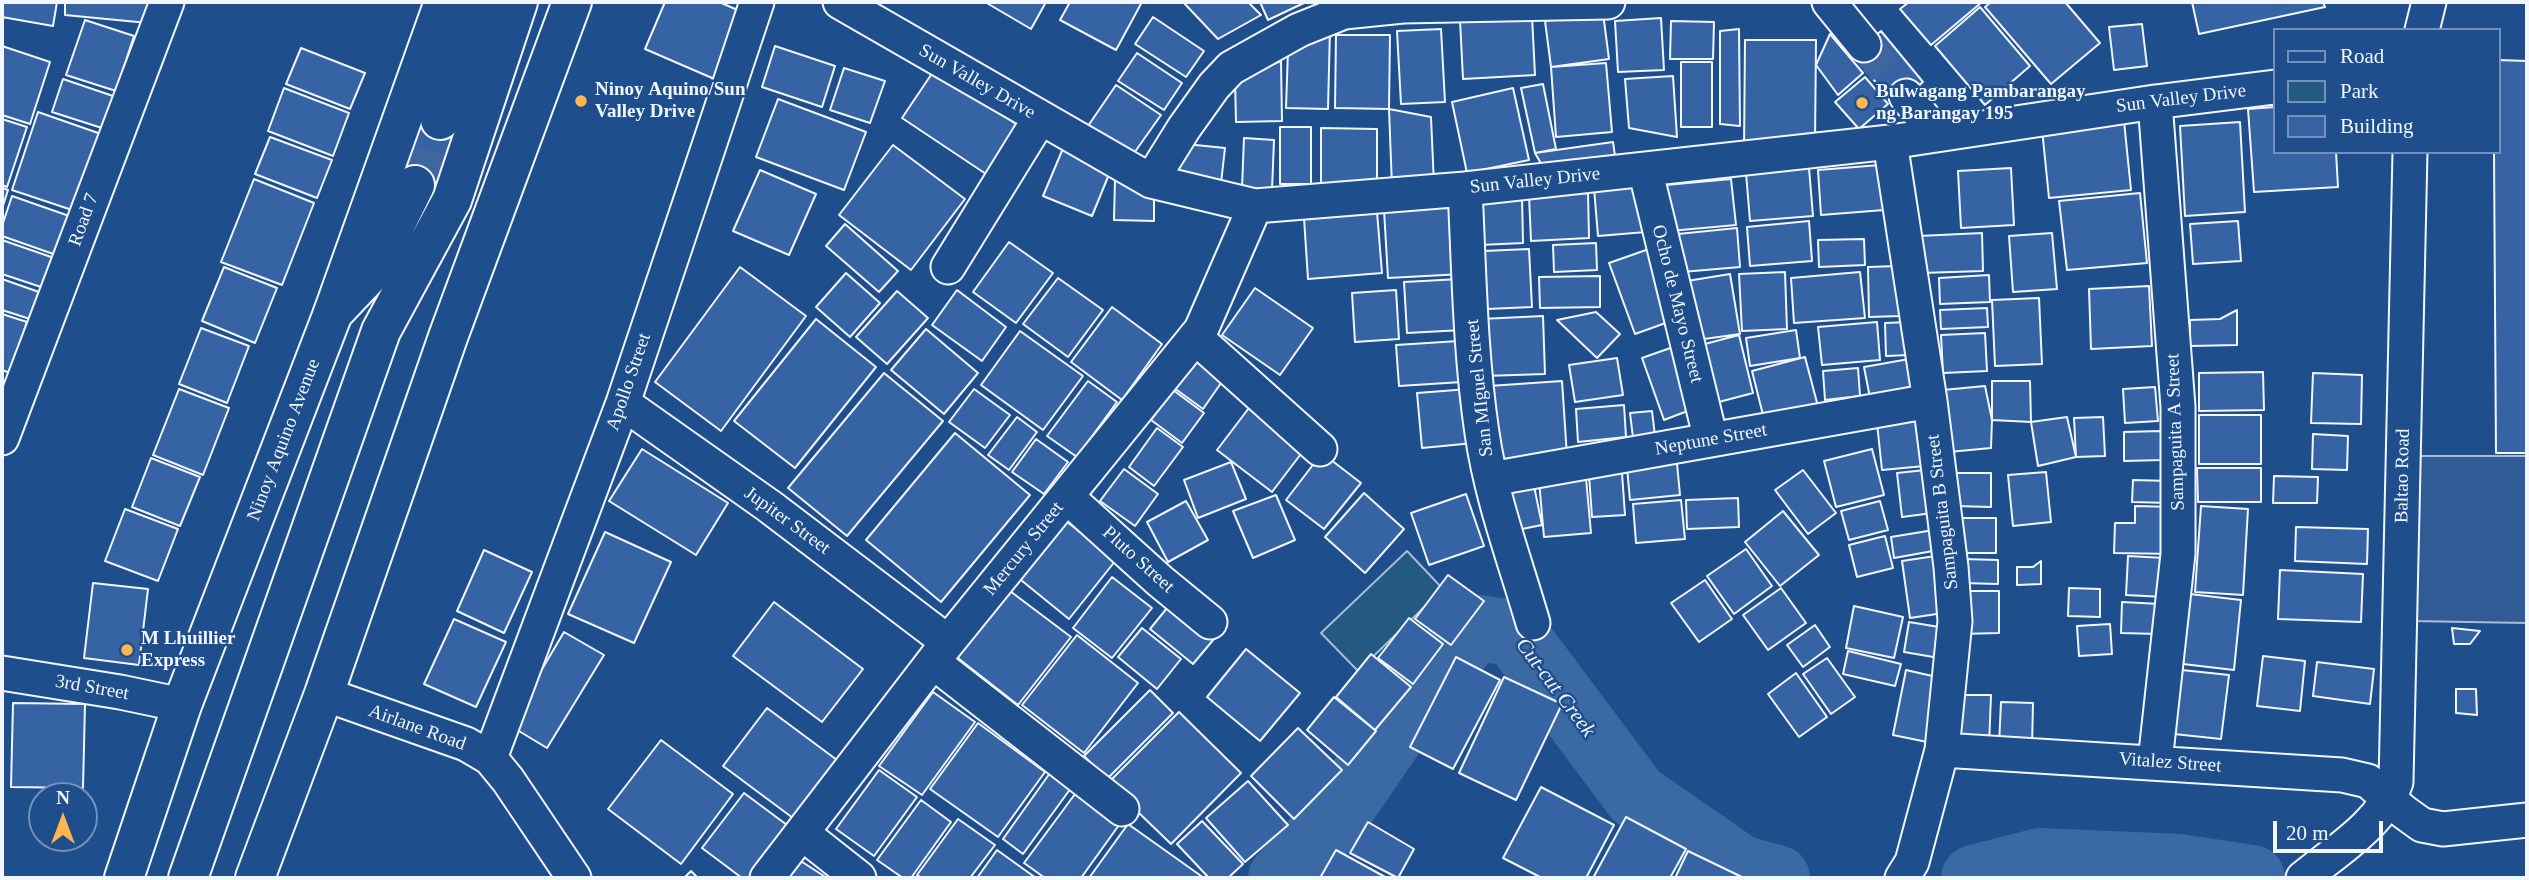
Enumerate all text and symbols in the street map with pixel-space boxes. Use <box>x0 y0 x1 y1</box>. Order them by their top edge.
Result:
legend <box>2274 28 2501 154</box>
street label: Sun Valley Drive <box>915 39 1039 125</box>
text: Road <box>2340 44 2384 68</box>
place label: Ninoy Aquino/Sun Valley Drive <box>595 79 745 123</box>
text: Park <box>2340 79 2379 103</box>
street label: Sun Valley Drive <box>2115 80 2247 118</box>
place label: Bulwagang Pambarangay ng Barangay 195 <box>1876 81 2086 125</box>
marker: Ninoy Aquino/Sun Valley Drive <box>573 93 589 109</box>
marker: Bulwagang Pambarangay ng Barangay 195 <box>1854 95 1870 111</box>
text: Building <box>2340 114 2414 138</box>
street label: Sun Valley Drive <box>1469 163 1601 199</box>
street label: Road 7 <box>64 191 104 249</box>
street label: Ocho de Mayo Street <box>1646 223 1708 385</box>
street label: San MIguel Street <box>1461 318 1499 458</box>
street label: Apollo Street <box>602 330 656 434</box>
street label: Sampaguita A Street <box>2162 353 2190 511</box>
street label: Ninoy Aquino Avenue <box>243 356 325 524</box>
street label: Neptune Street <box>1653 419 1769 461</box>
street label: Baltao Road <box>2391 429 2415 523</box>
street label: Sampaguita B Street <box>1922 433 1964 591</box>
street label: Jupiter Street <box>740 482 834 560</box>
street label: Mercury Street <box>979 497 1069 601</box>
street label: Pluto Street <box>1097 522 1179 598</box>
place label: M Lhuillier Express <box>141 628 235 672</box>
water label: Cut-cut Creek <box>1510 633 1600 743</box>
marker: M Lhuillier Express <box>119 642 135 658</box>
street label: 3rd Street <box>53 670 131 706</box>
street label: Airlane Road <box>365 700 469 756</box>
street label: Vitalez Street <box>2118 748 2222 778</box>
north arrow <box>28 782 98 852</box>
text: N <box>56 787 70 808</box>
scale bar <box>2277 806 2387 850</box>
text: 20 m <box>2286 821 2329 845</box>

